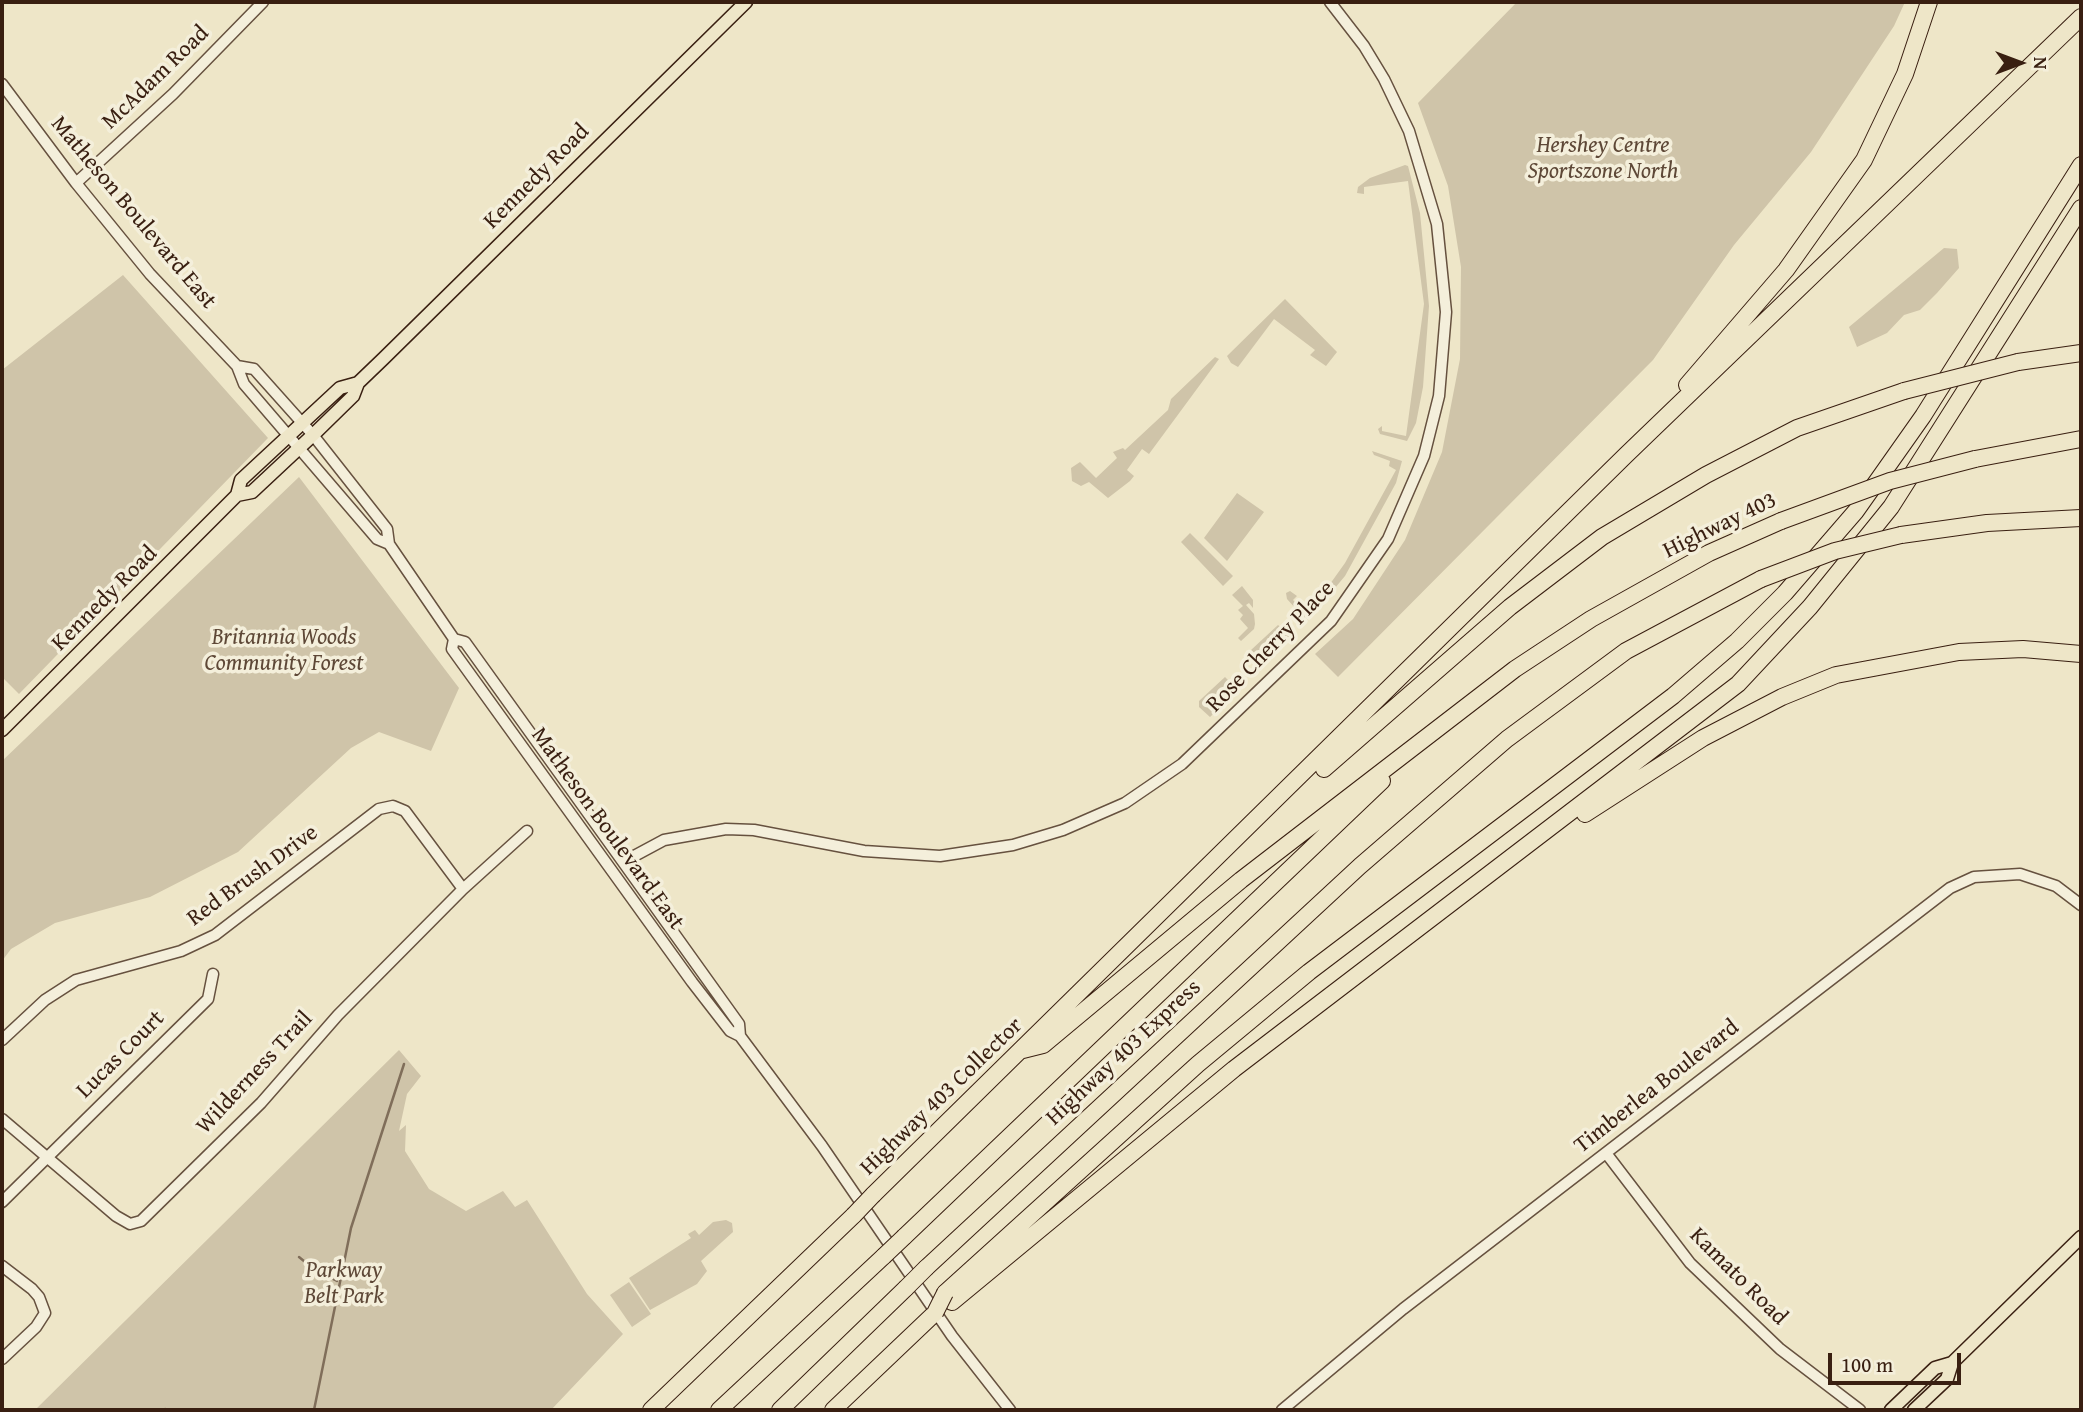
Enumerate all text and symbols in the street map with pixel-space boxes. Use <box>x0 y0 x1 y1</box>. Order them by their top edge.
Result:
street label: McAdam Road <box>97 20 215 136</box>
north arrow <box>1985 28 2055 98</box>
text: N <box>2027 57 2055 69</box>
street label: Matheson Boulevard East <box>44 111 222 315</box>
street label: Kennedy Road <box>478 118 596 236</box>
park label: Hershey Centre Sportszone North <box>1528 132 1678 186</box>
street label: Highway 403 <box>1659 487 1781 565</box>
street label: Kennedy Road <box>46 540 164 658</box>
street label: Rose Cherry Place <box>1201 575 1341 719</box>
park label: Britannia Woods Community Forest <box>205 624 363 678</box>
street label: Matheson Boulevard East <box>524 723 690 935</box>
street label: Red Brush Drive <box>182 819 324 933</box>
street label: Highway 403 Express <box>1041 974 1207 1132</box>
street label: Lucas Court <box>71 1005 171 1105</box>
street label: Wilderness Trail <box>191 1006 319 1140</box>
street label: Highway 403 Collector <box>855 1012 1029 1182</box>
street label: Timberlea Boulevard <box>1569 1014 1745 1160</box>
street label: Kamato Road <box>1683 1222 1793 1332</box>
park label: Parkway Belt Park <box>304 1257 384 1311</box>
scale bar <box>1831 1338 1964 1382</box>
text: 100 m <box>1841 1349 1893 1380</box>

